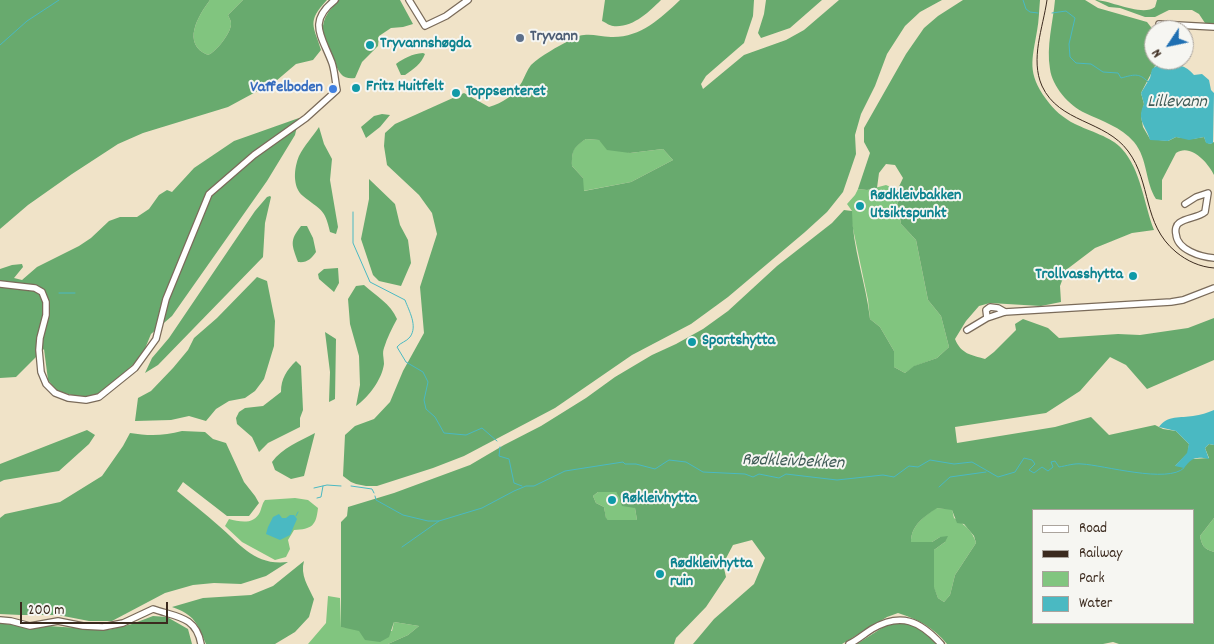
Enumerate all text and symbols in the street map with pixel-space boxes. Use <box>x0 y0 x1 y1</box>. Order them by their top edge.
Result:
north arrow <box>1144 20 1194 70</box>
place label: Tryvann <box>530 28 578 48</box>
marker: Tryvann <box>514 32 526 44</box>
place label: Tryvannshøgda <box>380 35 471 55</box>
marker: Tryvannshøgda <box>364 39 376 51</box>
text: N <box>1147 44 1168 61</box>
place label: Fritz Huitfelt <box>366 78 444 98</box>
place label: Vaffelboden <box>250 79 323 99</box>
marker: Fritz Huitfelt <box>350 82 362 94</box>
marker: Vaffelboden <box>327 83 339 95</box>
place label: Toppsenteret <box>466 83 546 103</box>
marker: Toppsenteret <box>450 87 462 99</box>
water label: Lillevann <box>1147 93 1207 115</box>
place label: Rødkleivbakken Utsiktspunkt <box>870 187 961 225</box>
marker: Rødkleivbakken Utsiktspunkt <box>854 200 866 212</box>
place label: Trollvasshytta <box>1035 266 1123 286</box>
marker: Trollvasshytta <box>1127 270 1139 282</box>
place label: Sportshytta <box>702 332 775 352</box>
marker: Sportshytta <box>686 336 698 348</box>
water label: Rødkleivbekken <box>741 450 845 476</box>
place label: Røkleivhytta <box>622 490 697 510</box>
marker: Røkleivhytta <box>606 494 618 506</box>
legend <box>1032 509 1194 624</box>
text: Road <box>1079 518 1107 540</box>
text: Railway <box>1079 543 1122 565</box>
place label: Rødkleivhytta ruin <box>670 555 753 593</box>
marker: Rødkleivhytta ruin <box>654 568 666 580</box>
text: Park <box>1079 568 1105 590</box>
scale bar <box>22 592 170 624</box>
text: Water <box>1079 593 1112 615</box>
text: 200 m <box>28 600 65 622</box>

